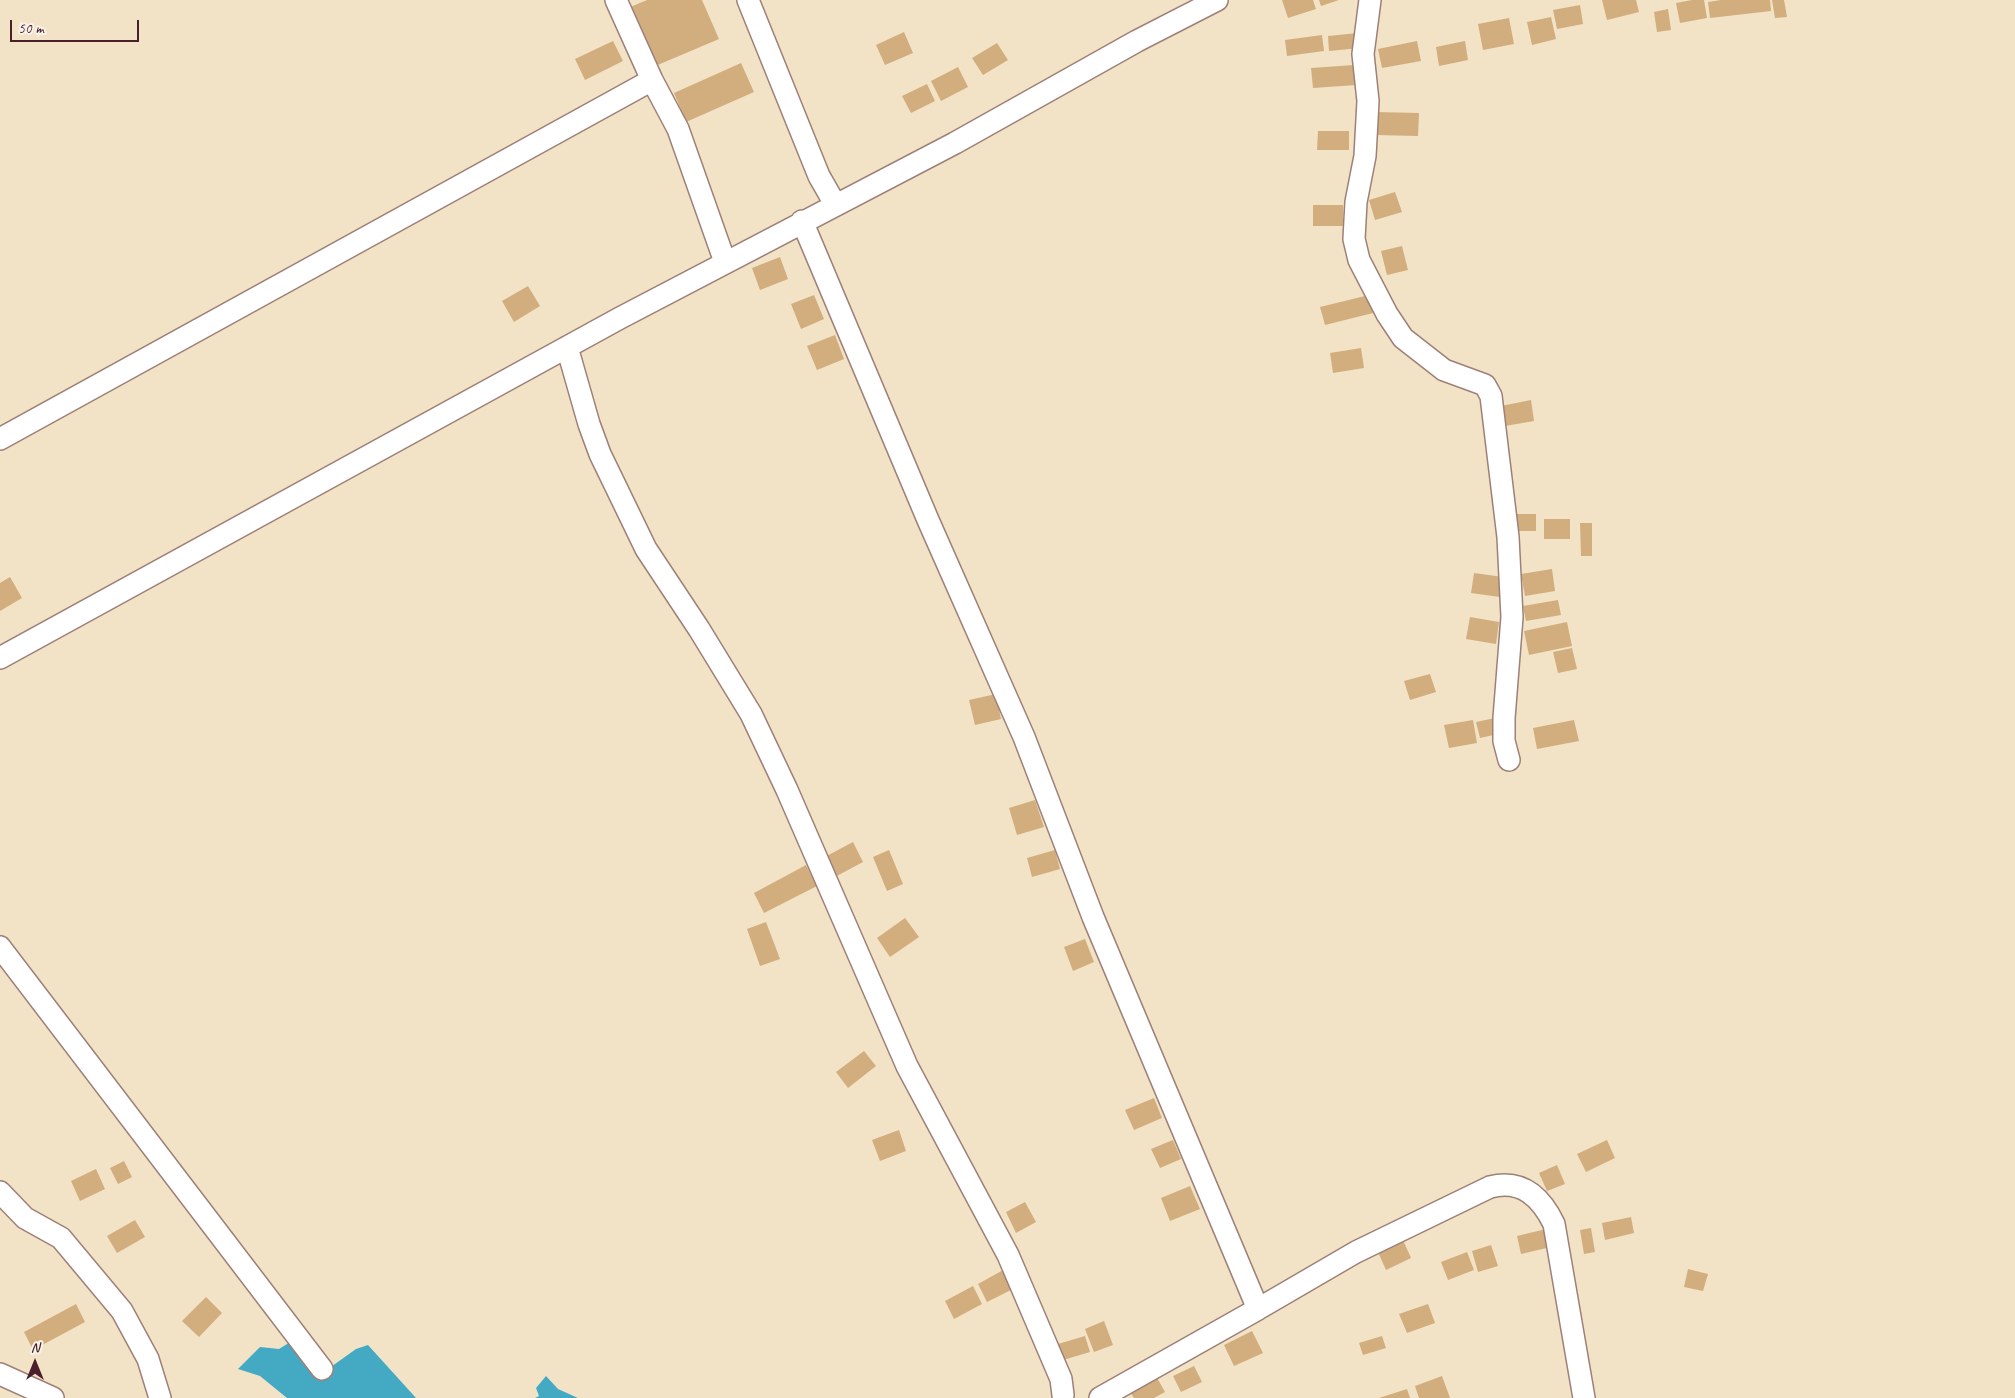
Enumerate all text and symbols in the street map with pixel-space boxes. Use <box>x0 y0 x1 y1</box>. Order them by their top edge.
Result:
scale bar <box>12 10 141 42</box>
text: 50 m <box>18 19 44 38</box>
north arrow <box>10 1338 60 1388</box>
text: N <box>31 1339 39 1356</box>

